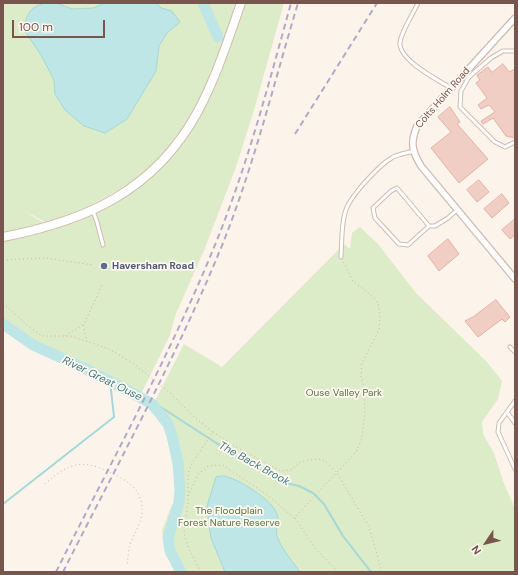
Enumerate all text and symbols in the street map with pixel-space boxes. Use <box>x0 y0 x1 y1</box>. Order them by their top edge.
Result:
scale bar <box>14 12 107 38</box>
text: 100 m <box>19 19 53 35</box>
street label: Colts Holm Road <box>413 65 473 131</box>
place label: Haversham Road <box>112 260 194 272</box>
marker: Haversham Road <box>99 261 109 271</box>
water label: River Great Ouse <box>60 354 144 404</box>
park label: Ouse Valley Park <box>306 387 382 399</box>
water label: The Back Brook <box>216 439 292 489</box>
park label: The Floodplain Forest Nature Reserve <box>178 505 280 528</box>
north arrow <box>466 523 506 563</box>
text: N <box>468 543 484 557</box>

